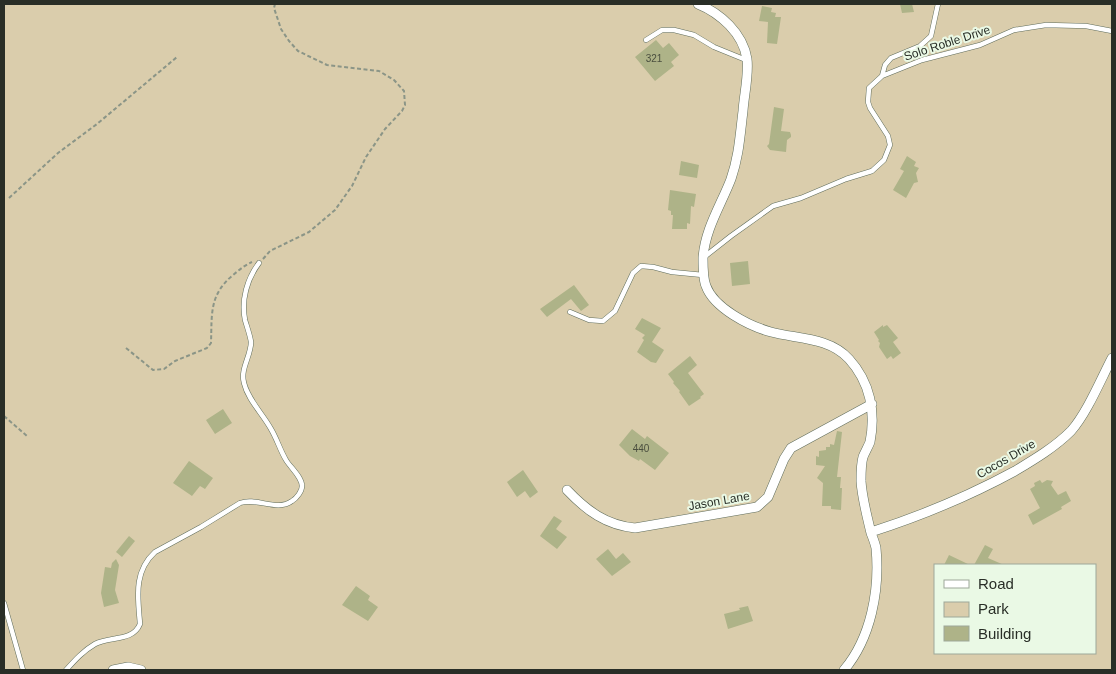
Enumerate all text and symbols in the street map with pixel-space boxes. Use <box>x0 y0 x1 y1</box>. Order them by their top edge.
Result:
street label: Solo Roble Drive <box>902 22 992 64</box>
house number: 321 <box>646 53 663 64</box>
street label: Cocos Drive <box>974 436 1038 481</box>
house number: 440 <box>633 443 650 454</box>
street label: Jason Lane <box>687 489 751 513</box>
legend <box>934 564 1096 654</box>
text: Road <box>978 575 1014 592</box>
text: Park <box>978 600 1009 617</box>
text: Building <box>978 625 1031 642</box>

